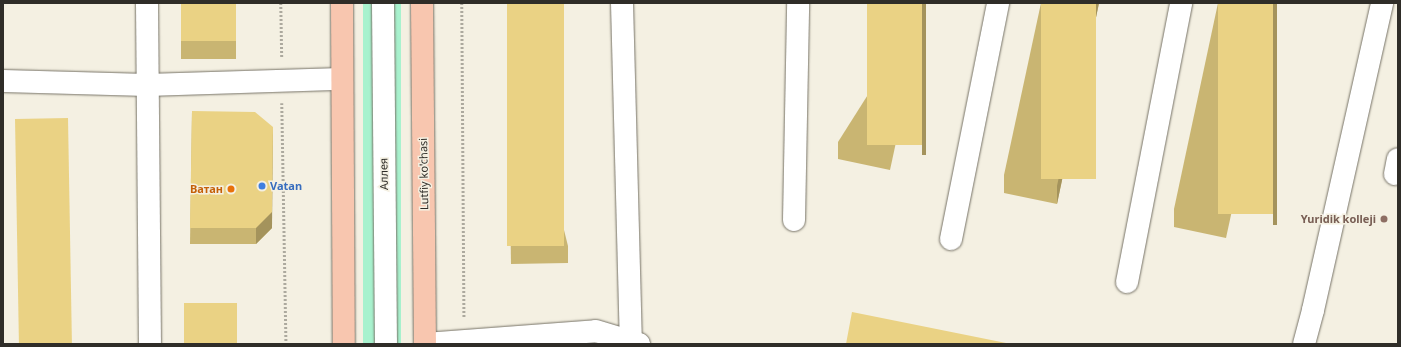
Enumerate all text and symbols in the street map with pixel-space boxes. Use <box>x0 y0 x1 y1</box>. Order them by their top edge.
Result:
street label: Lutfiy ko'chasi <box>417 138 431 210</box>
street label: Аллея <box>377 158 391 190</box>
place label: Vatan <box>270 179 302 193</box>
marker: Vatan <box>257 181 267 191</box>
place label: Ватан <box>190 182 223 196</box>
marker: Ватан <box>226 184 236 194</box>
place label: Yuridik kolleji <box>1301 212 1376 226</box>
marker: Yuridik kolleji <box>1379 214 1389 224</box>

